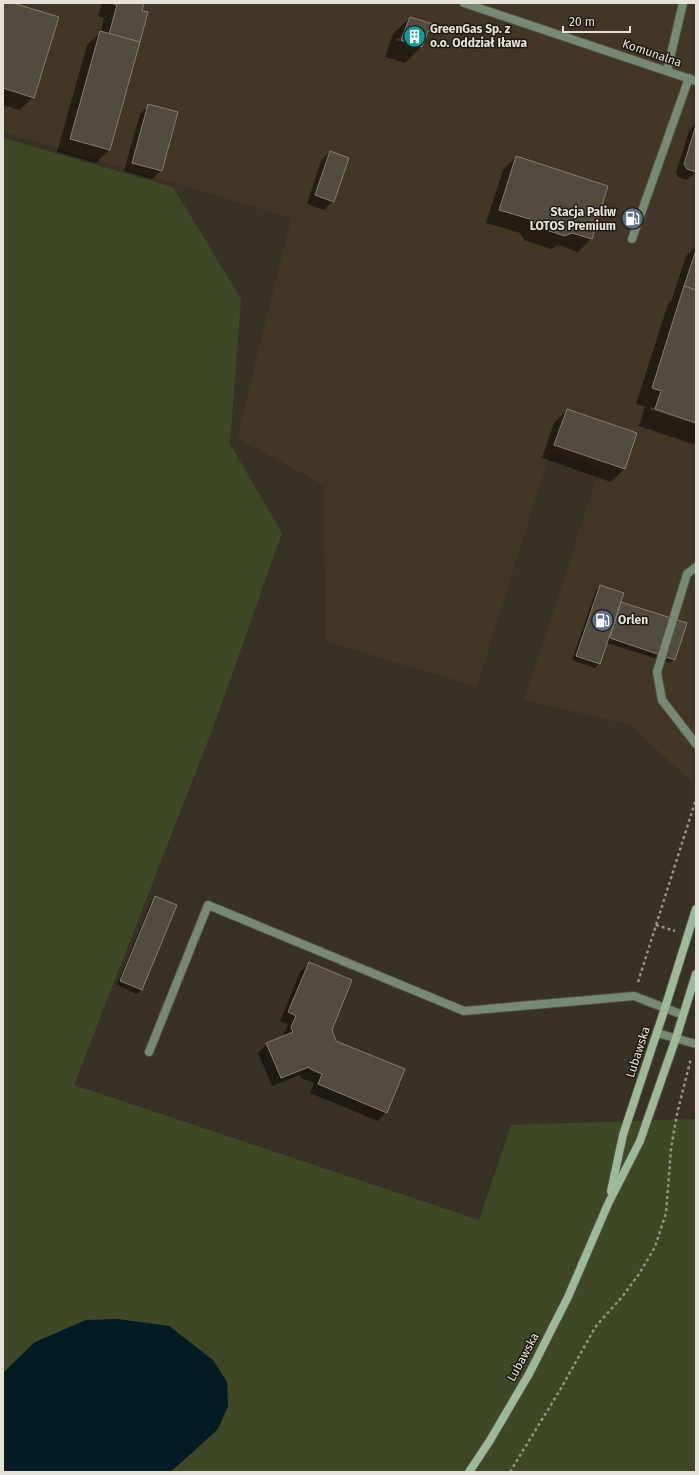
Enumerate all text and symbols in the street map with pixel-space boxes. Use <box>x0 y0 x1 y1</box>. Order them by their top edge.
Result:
scale bar <box>563 8 630 34</box>
text: 20 m <box>569 15 595 29</box>
place label: GreenGas Sp. z o.o. Oddział Iława <box>430 22 527 50</box>
building icon: GreenGas Sp. z o.o. Oddział Iława <box>402 23 428 49</box>
street label: Komunalna <box>621 36 683 70</box>
place label: Stacja Paliw LOTOS Premium <box>530 205 616 233</box>
fuel station icon: Stacja Paliw LOTOS Premium <box>619 206 645 232</box>
fuel station icon: Orlen <box>589 607 615 633</box>
place label: Orlen <box>618 613 648 627</box>
street label: Lubawska <box>623 1025 653 1079</box>
street label: Lubawska <box>504 1330 542 1384</box>

